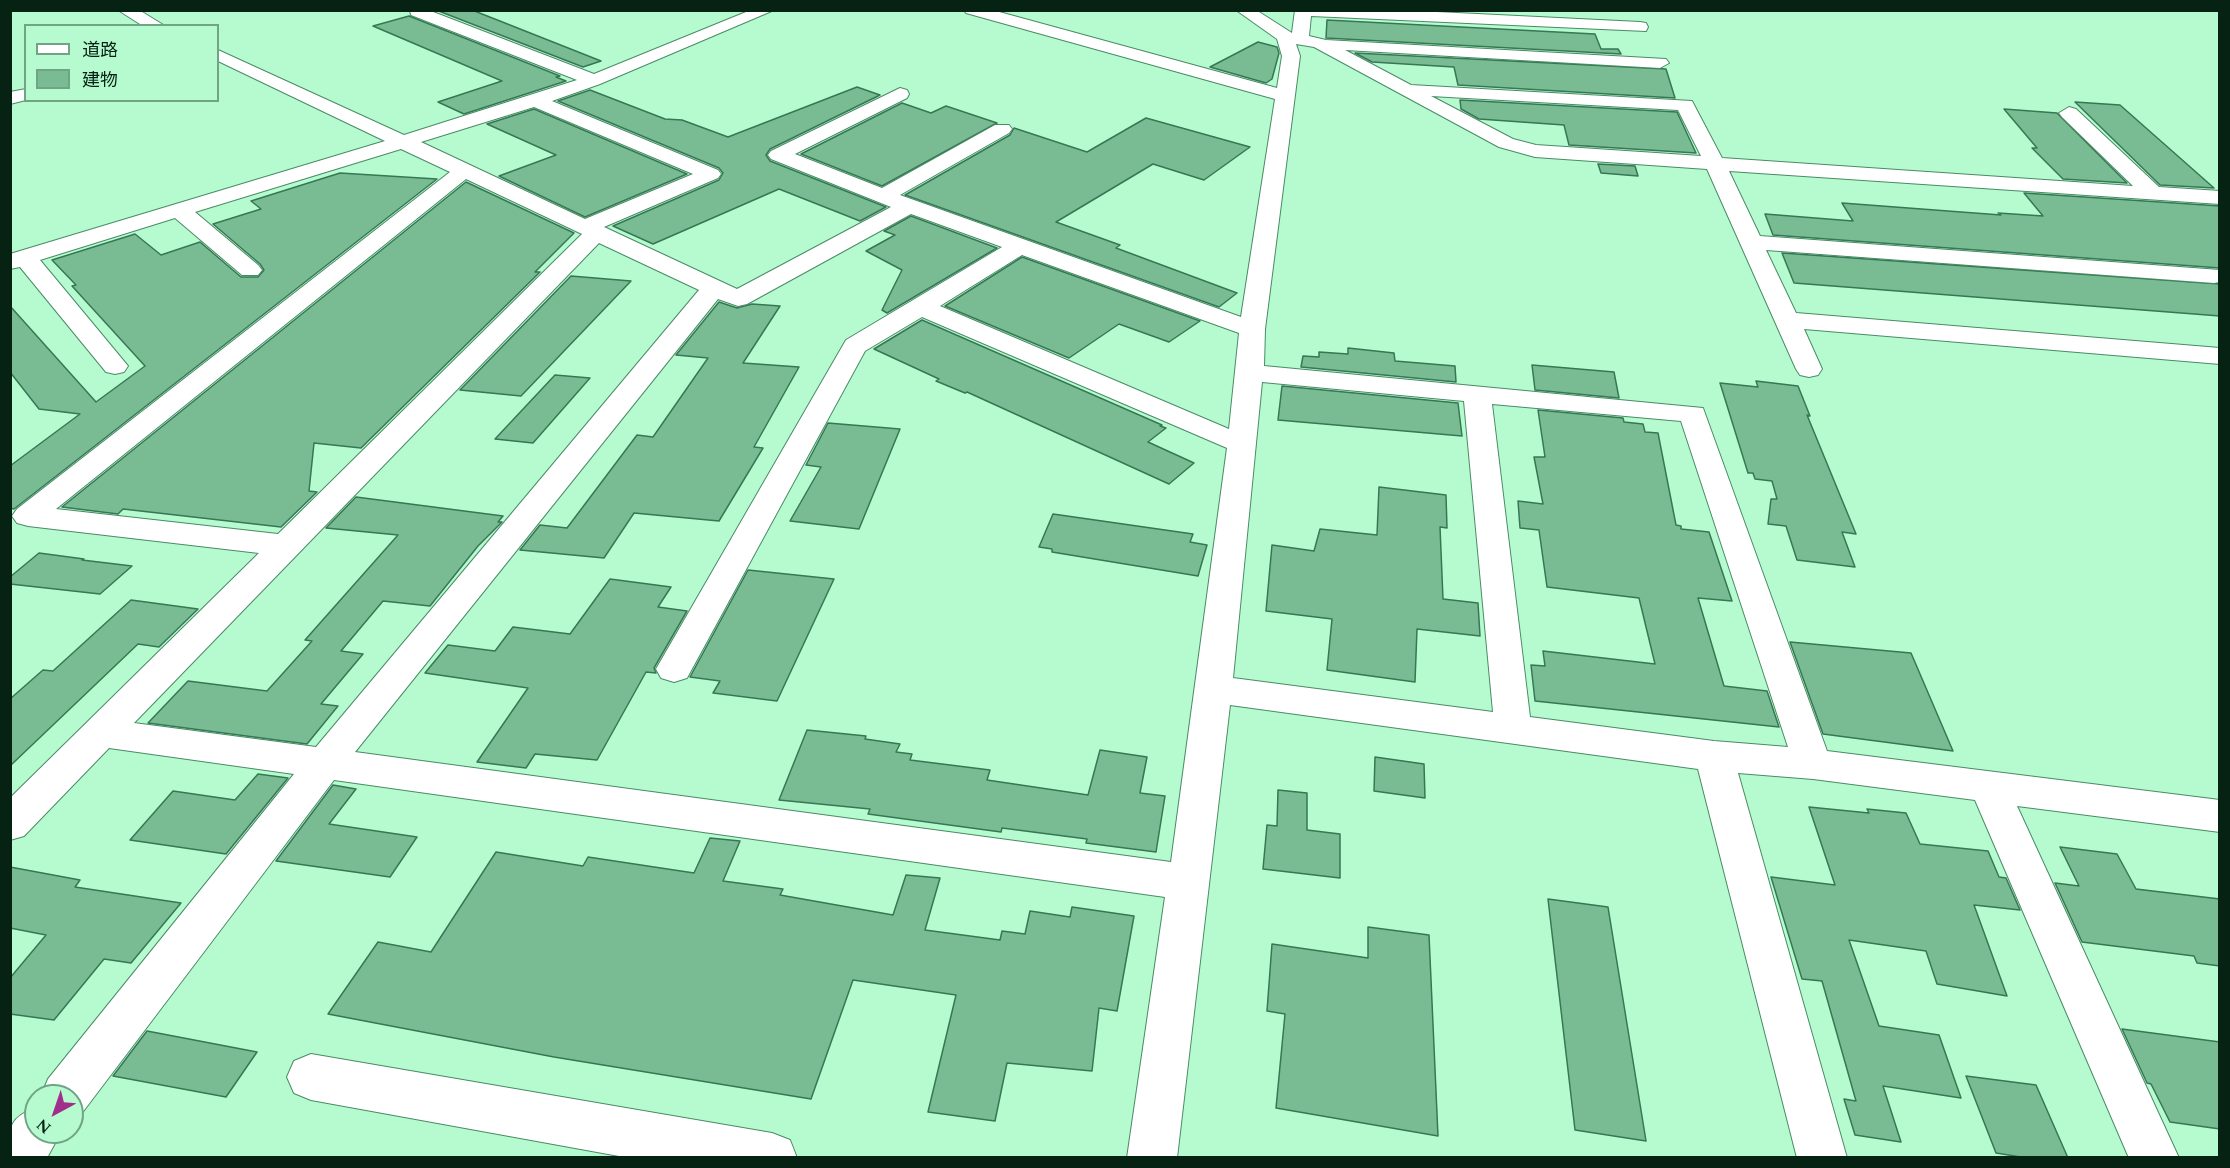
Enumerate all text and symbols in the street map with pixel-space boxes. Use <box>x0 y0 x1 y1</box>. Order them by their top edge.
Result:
legend <box>24 24 219 102</box>
text: 道路 <box>82 37 118 64</box>
text: 建物 <box>82 67 118 94</box>
north arrow <box>24 1084 84 1144</box>
text: N <box>31 1113 56 1140</box>

